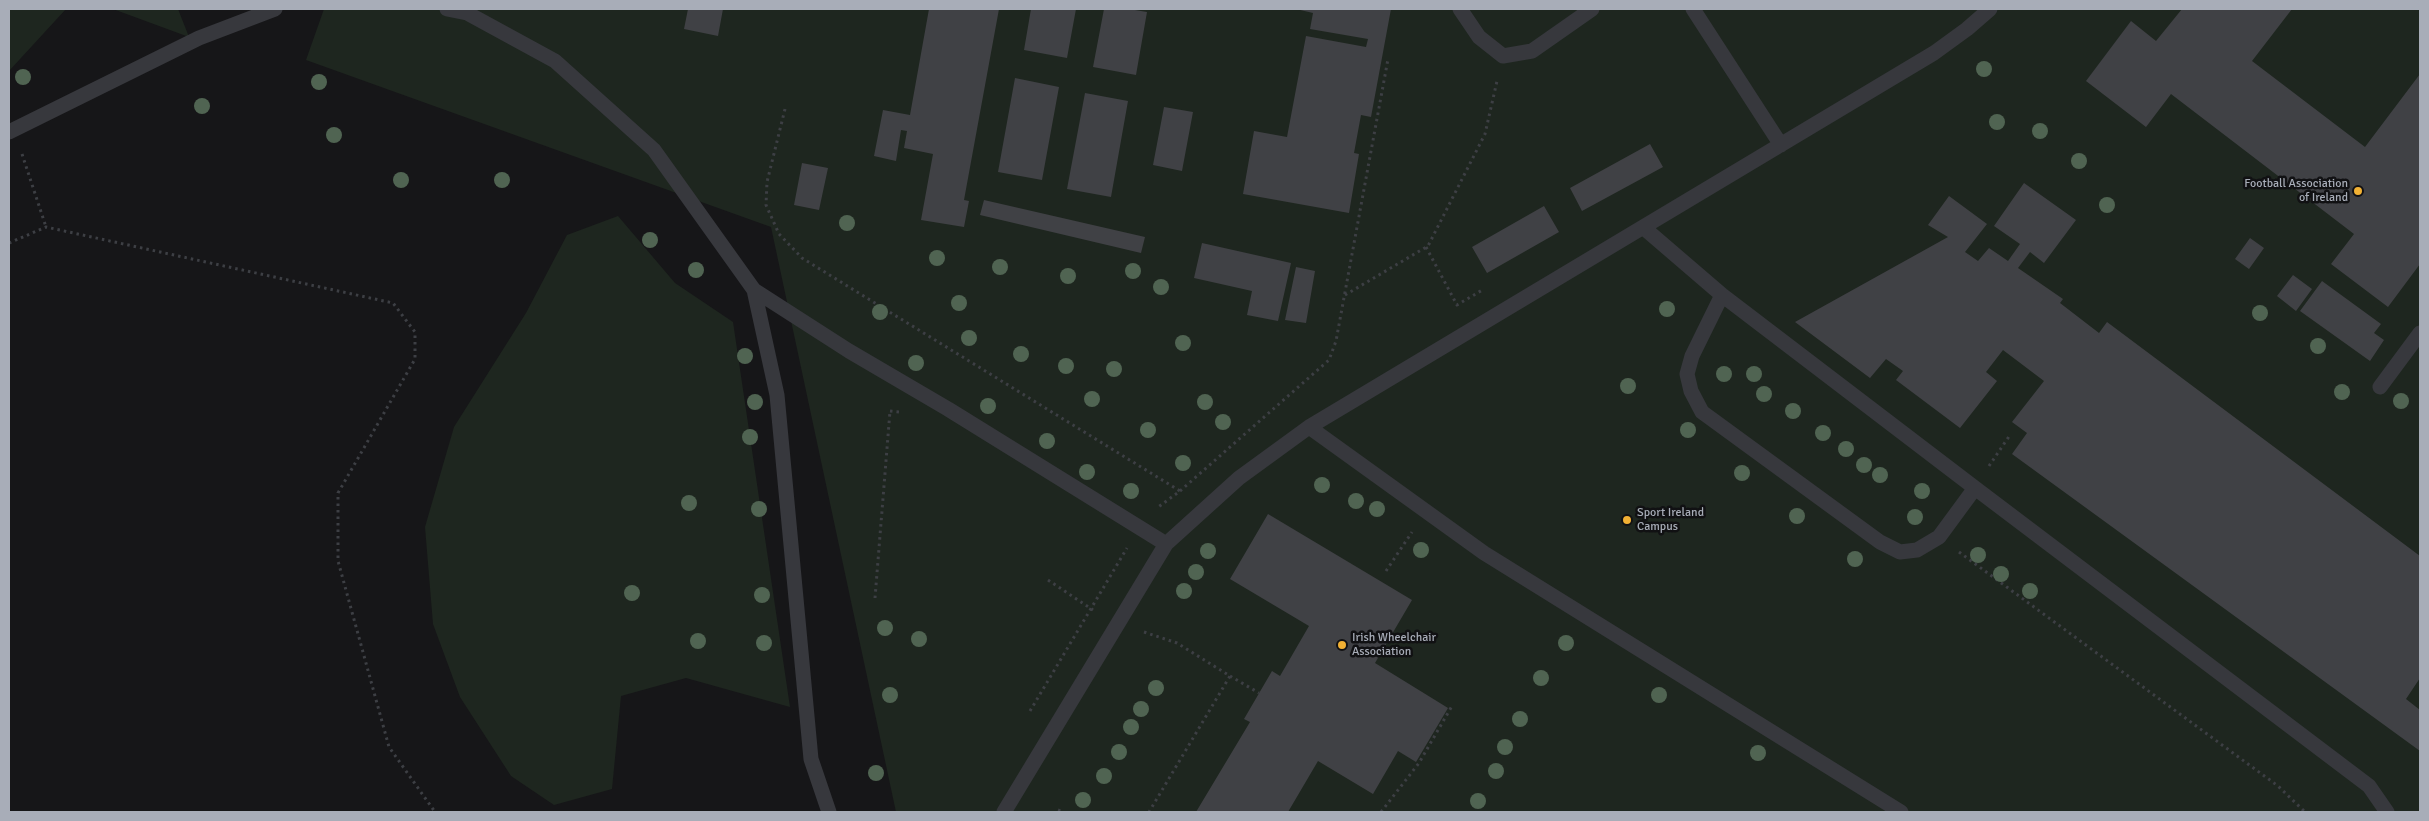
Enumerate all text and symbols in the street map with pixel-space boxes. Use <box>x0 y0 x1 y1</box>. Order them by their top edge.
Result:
place label: Football Association of Ireland <box>2244 177 2348 205</box>
marker: Football Association of Ireland <box>2352 185 2364 197</box>
place label: Sport Ireland Campus <box>1637 506 1704 534</box>
marker: Sport Ireland Campus <box>1621 514 1633 526</box>
place label: Irish Wheelchair Association <box>1352 631 1436 659</box>
marker: Irish Wheelchair Association <box>1336 639 1348 651</box>

